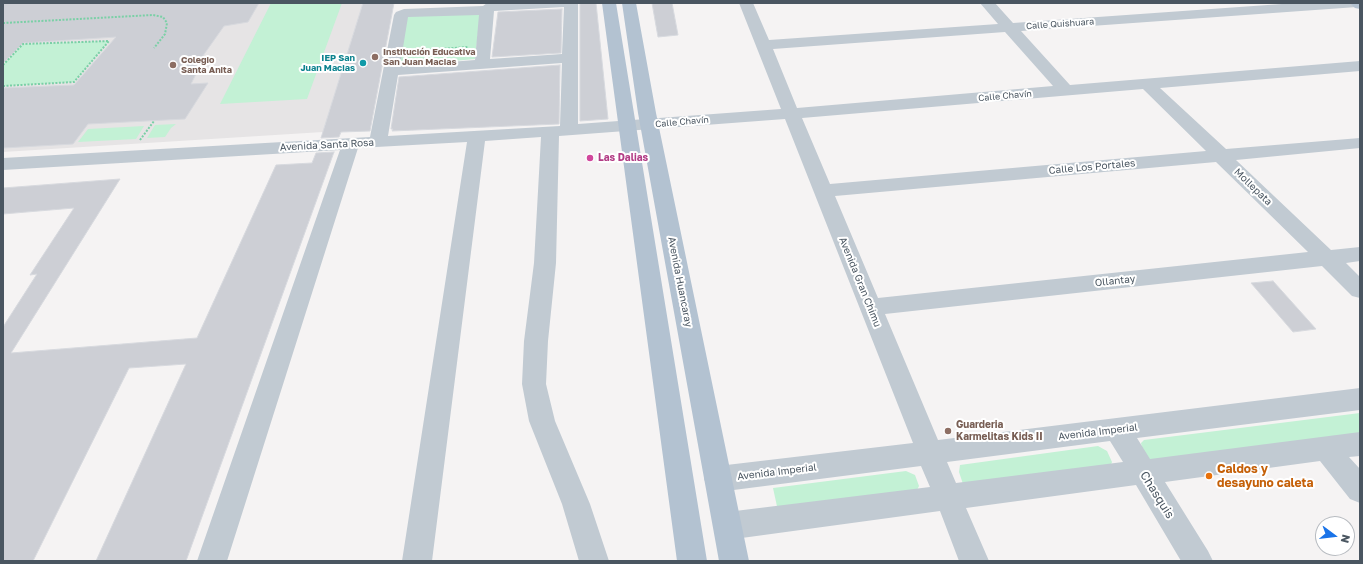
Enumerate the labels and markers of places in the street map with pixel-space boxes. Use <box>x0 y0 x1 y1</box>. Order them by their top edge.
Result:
place label: Institución Educativa San Juan Macias <box>383 47 475 68</box>
marker: Institución Educativa San Juan Macias <box>370 52 380 62</box>
place label: IEP San Juan Macias <box>300 53 355 74</box>
place label: Colegio Santa Anita <box>181 55 232 76</box>
marker: IEP San Juan Macias <box>358 58 368 68</box>
marker: Colegio Santa Anita <box>168 60 178 70</box>
place label: Las Dalias <box>598 152 648 164</box>
marker: Las Dalias <box>585 153 595 163</box>
place label: Guarderia Karmelitas Kids II <box>956 419 1043 442</box>
marker: Guarderia Karmelitas Kids II <box>943 426 953 436</box>
place label: Caldos y desayuno caleta <box>1217 462 1313 490</box>
marker: Caldos y desayuno caleta <box>1204 471 1214 481</box>

